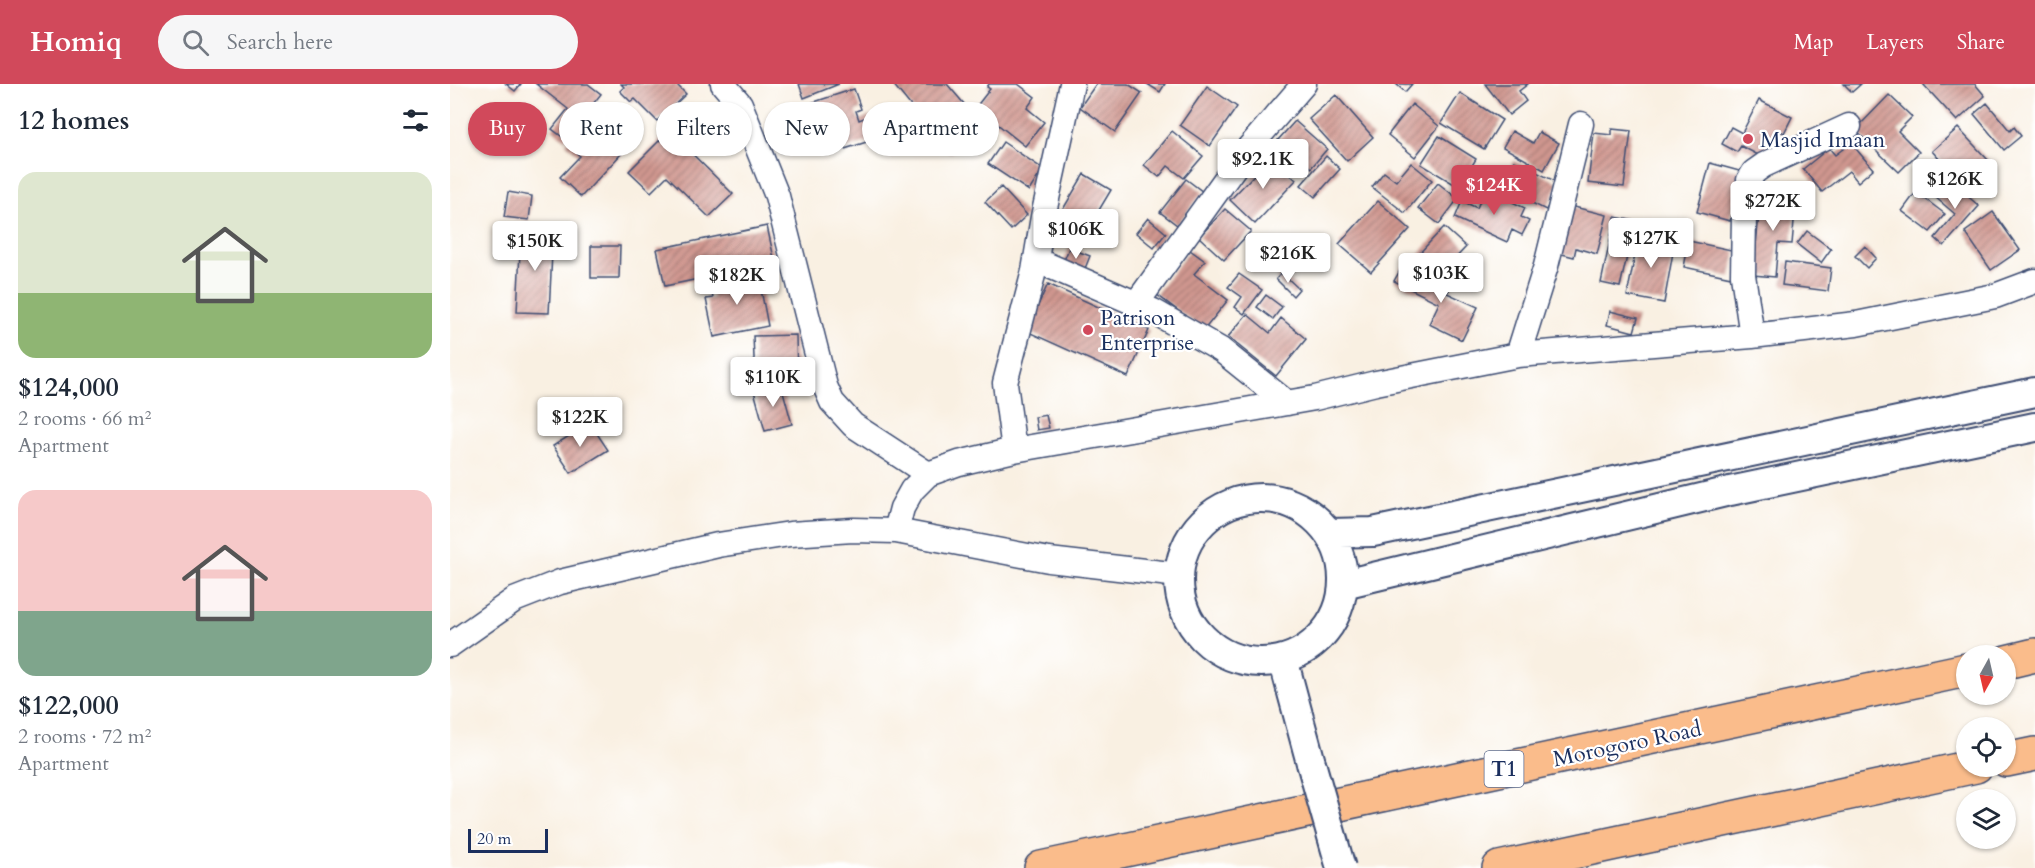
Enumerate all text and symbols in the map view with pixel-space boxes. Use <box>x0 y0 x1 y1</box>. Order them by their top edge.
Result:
search box <box>158 15 578 69</box>
text: Homiq <box>30 23 122 61</box>
icon: search <box>179 26 212 59</box>
text: Search here <box>227 27 333 57</box>
text: Map <box>1794 28 1834 57</box>
text: Layers <box>1867 28 1924 57</box>
text: Share <box>1957 28 2005 57</box>
chip: Buy <box>468 102 547 156</box>
chip: Rent <box>559 102 644 156</box>
chip: Filters <box>656 102 752 156</box>
chip: New <box>764 102 850 156</box>
chip: Apartment <box>862 102 999 156</box>
text: 12 homes <box>18 103 129 138</box>
icon: filters <box>399 104 432 137</box>
place label: Masjid Imaan <box>1760 125 1886 155</box>
marker: Masjid Imaan <box>1741 132 1755 146</box>
pin: $92.1K <box>1214 139 1312 190</box>
text: $92.1K <box>1232 145 1294 172</box>
pin: $126K <box>1913 159 1997 210</box>
pin: $124K <box>1452 165 1536 216</box>
text: $126K <box>1926 165 1984 192</box>
text: $124K <box>1465 171 1523 198</box>
pin: $272K <box>1731 181 1815 232</box>
text: $272K <box>1744 187 1802 214</box>
pin: $106K <box>1034 209 1118 260</box>
icon: home <box>171 211 279 319</box>
text: $106K <box>1047 215 1105 242</box>
pin: $127K <box>1609 218 1693 269</box>
pin: $150K <box>493 221 577 272</box>
text: $127K <box>1622 224 1680 251</box>
text: $150K <box>506 227 564 254</box>
pin: $216K <box>1246 233 1330 284</box>
text: $216K <box>1259 239 1317 266</box>
pin: $103K <box>1399 253 1483 304</box>
pin: $182K <box>695 255 779 306</box>
text: $103K <box>1412 259 1470 286</box>
text: $182K <box>708 261 766 288</box>
place label: Patrison Enterprise <box>1100 303 1194 358</box>
marker: Patrison Enterprise <box>1081 323 1095 337</box>
pin: $110K <box>731 357 815 408</box>
text: $110K <box>744 363 802 390</box>
text: $124,000 <box>18 370 119 405</box>
pin: $122K <box>538 397 622 448</box>
text: $122K <box>551 403 609 430</box>
text: 2 rooms · 66 m² <box>18 405 151 432</box>
text: Apartment <box>18 432 109 459</box>
icon: home <box>171 529 279 637</box>
north arrow <box>1956 645 2016 705</box>
map controls <box>1956 645 2016 849</box>
text: $122,000 <box>18 688 119 723</box>
street label: Morogoro Road <box>1550 714 1704 774</box>
button: locate <box>1956 717 2016 777</box>
text: 2 rooms · 72 m² <box>18 723 151 750</box>
text: Apartment <box>18 750 109 777</box>
road number: T1 <box>1484 751 1524 787</box>
button: layers <box>1956 789 2016 849</box>
scale bar <box>468 826 548 854</box>
text: 20 m <box>477 828 511 850</box>

